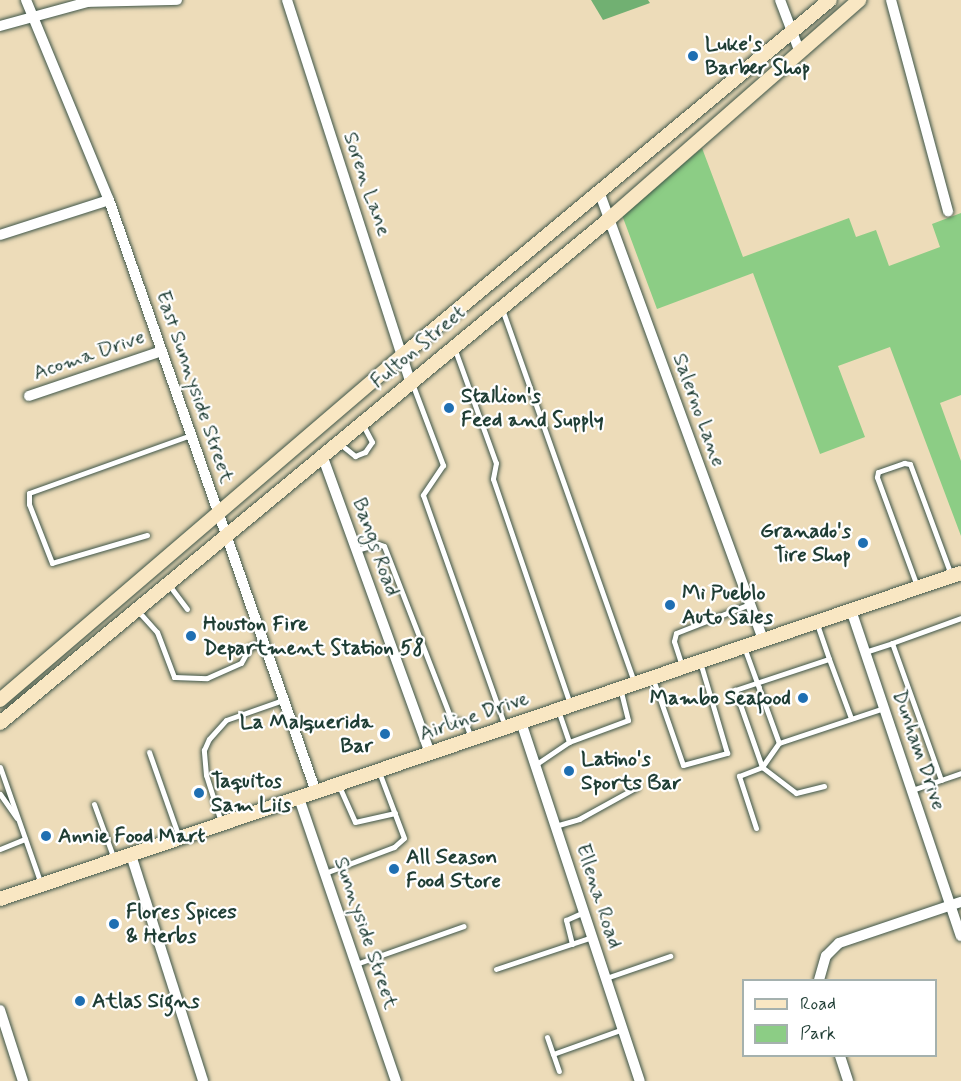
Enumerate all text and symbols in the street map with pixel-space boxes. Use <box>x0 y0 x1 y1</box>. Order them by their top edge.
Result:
place label: Luke's Barber Shop <box>705 31 811 81</box>
marker: Luke's Barber Shop <box>686 49 700 63</box>
street label: Soren Lane <box>338 130 396 238</box>
street label: East Sunnyside Street <box>150 287 240 487</box>
street label: Fulton Street <box>364 299 472 395</box>
street label: Acoma Drive <box>31 324 147 386</box>
street label: Salerno Lane <box>667 351 731 469</box>
place label: Stallion's Feed and Supply <box>461 383 600 433</box>
marker: Stallion's Feed and Supply <box>442 401 456 415</box>
street label: Bangs Road <box>347 494 405 600</box>
place label: Granado's Tire Shop <box>760 518 851 568</box>
marker: Granado's Tire Shop <box>856 536 870 550</box>
place label: Mi Pueblo Auto Sales <box>682 580 774 630</box>
marker: Mi Pueblo Auto Sales <box>663 598 677 612</box>
place label: Houston Fire Department Station 58 <box>203 611 423 661</box>
marker: Houston Fire Department Station 58 <box>184 629 198 643</box>
place label: Mambo Seafood <box>650 685 791 711</box>
street label: Airline Drive <box>416 686 532 746</box>
street label: Dunham Drive <box>887 687 951 813</box>
marker: Mambo Seafood <box>796 691 810 705</box>
place label: La Malquerida Bar <box>246 709 373 759</box>
marker: La Malquerida Bar <box>378 727 392 741</box>
place label: Latino's Sports Bar <box>581 746 680 796</box>
marker: Latino's Sports Bar <box>562 764 576 778</box>
place label: Taquitos Sam Liis <box>211 768 291 818</box>
marker: Taquitos Sam Liis <box>192 786 206 800</box>
place label: Annie Food Mart <box>58 823 207 849</box>
marker: Annie Food Mart <box>39 829 53 843</box>
street label: Ellena Road <box>570 840 628 952</box>
place label: All Season Food Store <box>406 844 502 894</box>
street label: Sunnyside Street <box>328 854 404 1012</box>
marker: All Season Food Store <box>387 862 401 876</box>
place label: Flores Spices & Herbs <box>126 899 238 949</box>
marker: Flores Spices & Herbs <box>107 917 121 931</box>
legend <box>742 979 937 1057</box>
place label: Atlas Signs <box>92 988 199 1014</box>
text: Road <box>800 992 836 1016</box>
marker: Atlas Signs <box>73 994 87 1008</box>
text: Park <box>800 1022 836 1046</box>

